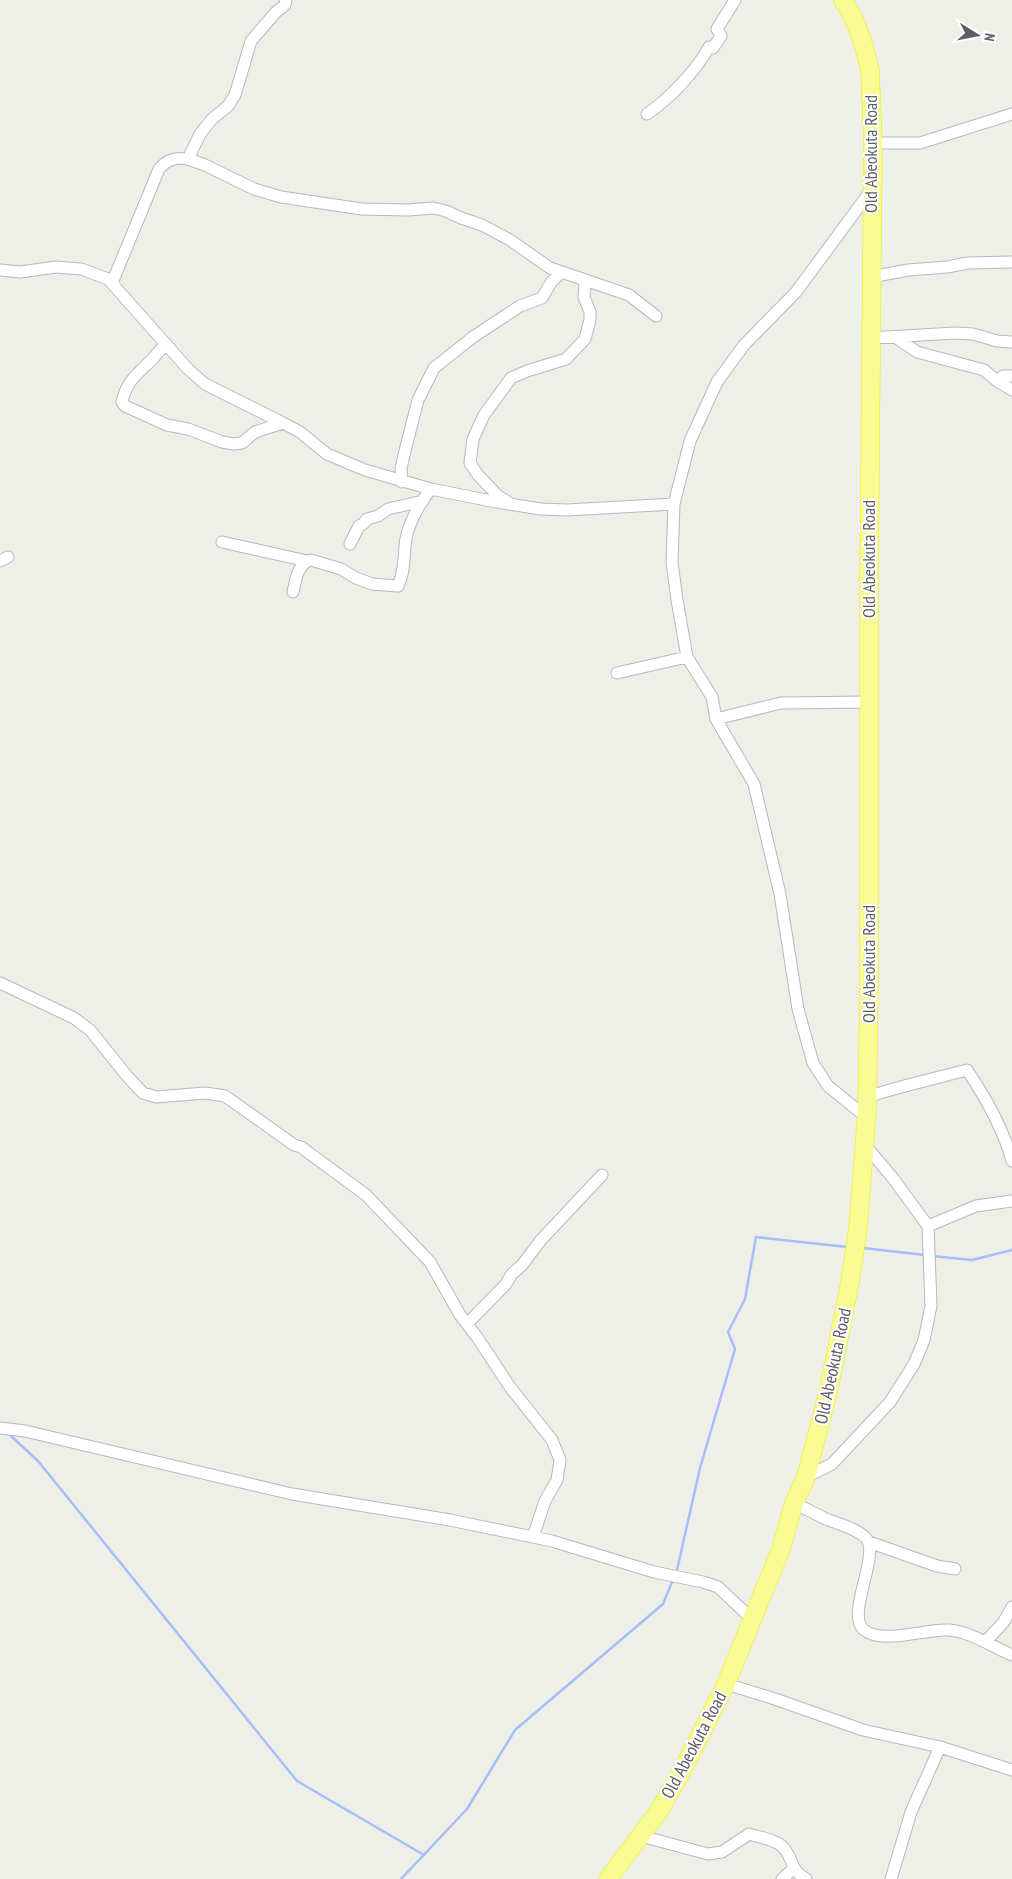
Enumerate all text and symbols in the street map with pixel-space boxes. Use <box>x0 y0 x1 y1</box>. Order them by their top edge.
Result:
north arrow <box>952 10 1002 60</box>
text: N <box>980 32 999 43</box>
street label: Old Abeokuta Road <box>859 95 882 213</box>
street label: Old Abeokuta Road <box>857 500 880 618</box>
street label: Old Abeokuta Road <box>857 905 880 1023</box>
street label: Old Abeokuta Road <box>809 1306 856 1426</box>
street label: Old Abeokuta Road <box>656 1687 731 1802</box>

